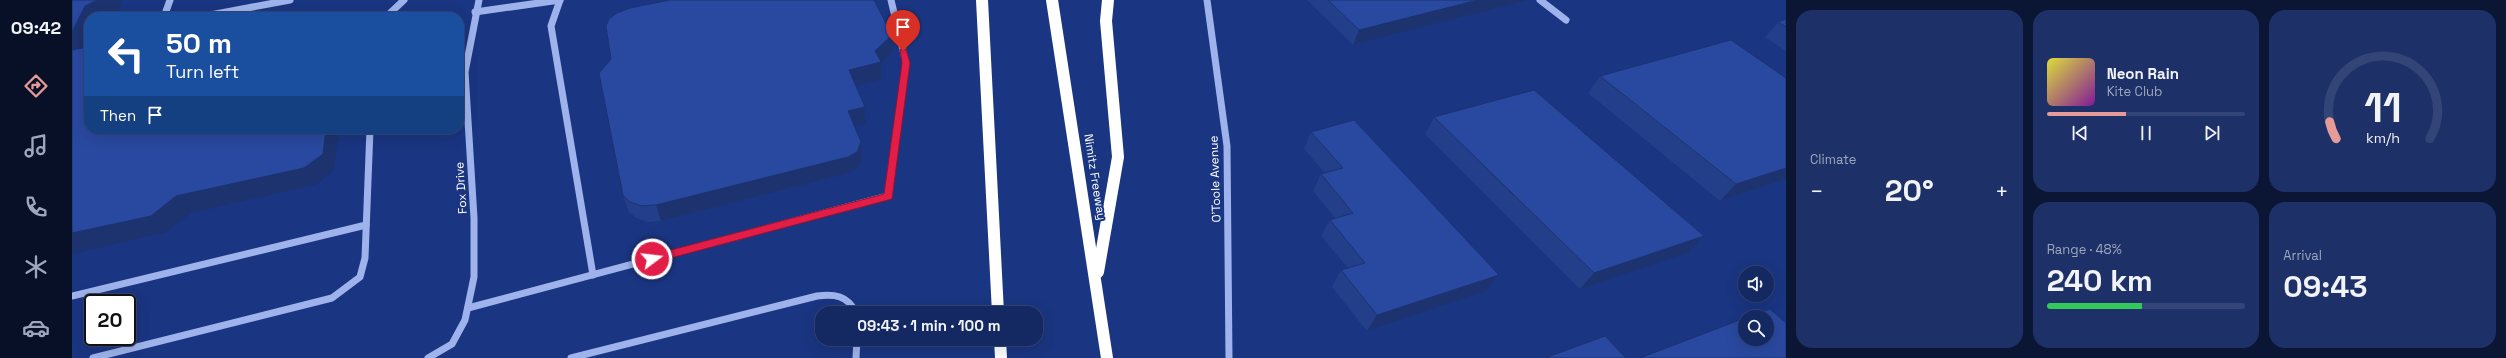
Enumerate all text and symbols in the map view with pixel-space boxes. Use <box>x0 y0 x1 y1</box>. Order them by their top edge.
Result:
pin <box>886 10 920 51</box>
text: 09:42 <box>11 16 61 39</box>
icon: arrive <box>892 16 914 38</box>
text: 50 m <box>166 25 232 61</box>
icon: left <box>100 28 152 80</box>
text: Turn left <box>166 60 239 83</box>
text: Neon Rain <box>2107 64 2179 83</box>
icon: directions <box>22 72 50 100</box>
text: 11 <box>2364 81 2401 134</box>
text: Kite Club <box>2107 83 2162 100</box>
icon: arrive <box>144 104 166 126</box>
text: Then <box>100 106 136 125</box>
icon: previous <box>2069 122 2091 144</box>
icon: pause <box>2135 122 2157 144</box>
icon: next <box>2201 122 2223 144</box>
text: km/h <box>2366 129 2400 147</box>
icon: music <box>22 132 50 160</box>
street label: Nimitz Freeway <box>1080 133 1110 221</box>
street label: O’Toole Avenue <box>1205 135 1225 223</box>
text: Climate <box>1810 151 1856 168</box>
street label: Fox Drive <box>451 161 471 215</box>
text: 20° <box>1885 171 1934 210</box>
text: − <box>1810 177 1824 205</box>
text: + <box>1995 177 2009 205</box>
icon: phone <box>22 193 50 221</box>
position arrow <box>631 238 673 280</box>
text: Range · 48% <box>2047 241 2122 258</box>
text: Arrival <box>2283 247 2322 264</box>
icon: climate <box>22 253 50 281</box>
text: 240 km <box>2047 261 2153 300</box>
map controls <box>1738 266 1774 346</box>
button: sound <box>1738 266 1774 302</box>
text: 09:43 <box>2283 267 2368 306</box>
speed limit sign: 20 <box>84 294 136 346</box>
button: search <box>1738 310 1774 346</box>
icon: car <box>22 314 50 342</box>
text: 09:43 · 1 min · 100 m <box>857 316 1001 335</box>

